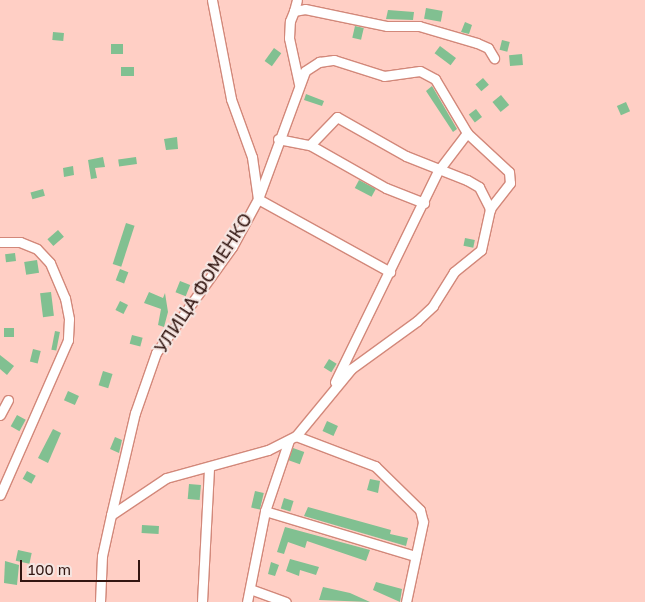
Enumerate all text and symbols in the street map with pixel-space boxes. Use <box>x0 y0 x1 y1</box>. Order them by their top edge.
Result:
street label: УЛИЦА ФОМЕНКО <box>150 209 256 357</box>
scale bar <box>22 550 142 582</box>
text: 100 m <box>28 560 71 578</box>

